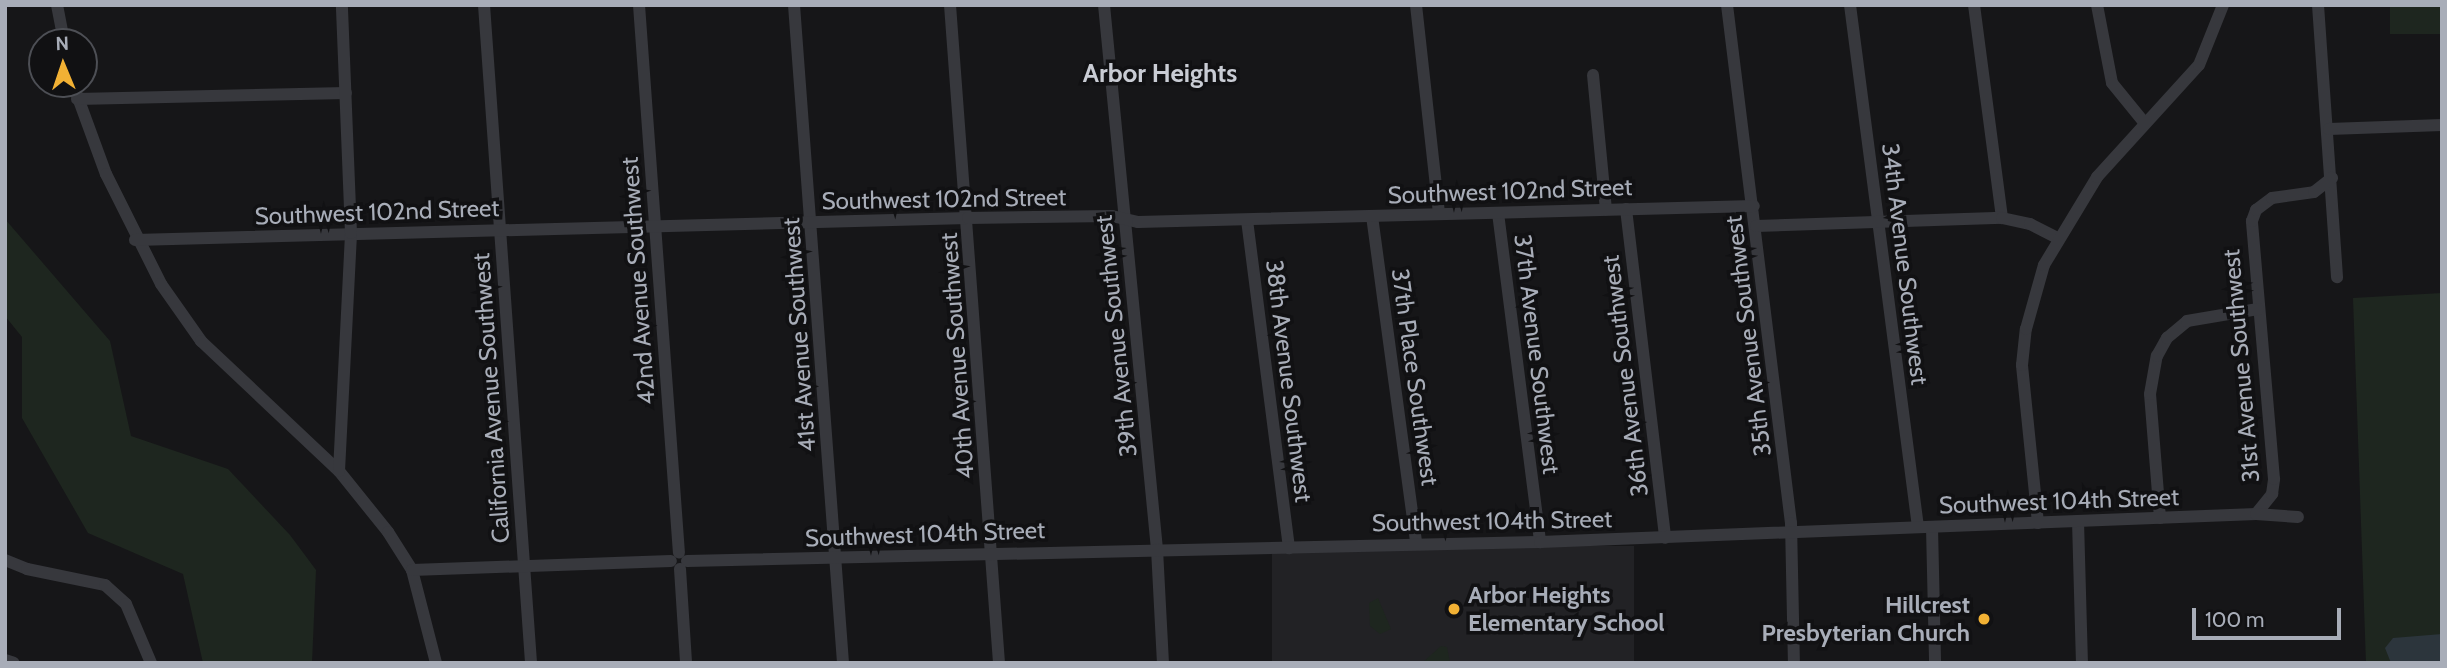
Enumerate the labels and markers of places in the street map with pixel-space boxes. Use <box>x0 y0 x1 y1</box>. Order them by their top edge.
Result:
place label: Arbor Heights Elementary School <box>1468 581 1665 637</box>
place label: Hillcrest Presbyterian Church <box>1762 591 1970 647</box>
marker: Arbor Heights Elementary School <box>1446 601 1462 617</box>
marker: Hillcrest Presbyterian Church <box>1976 611 1992 627</box>

